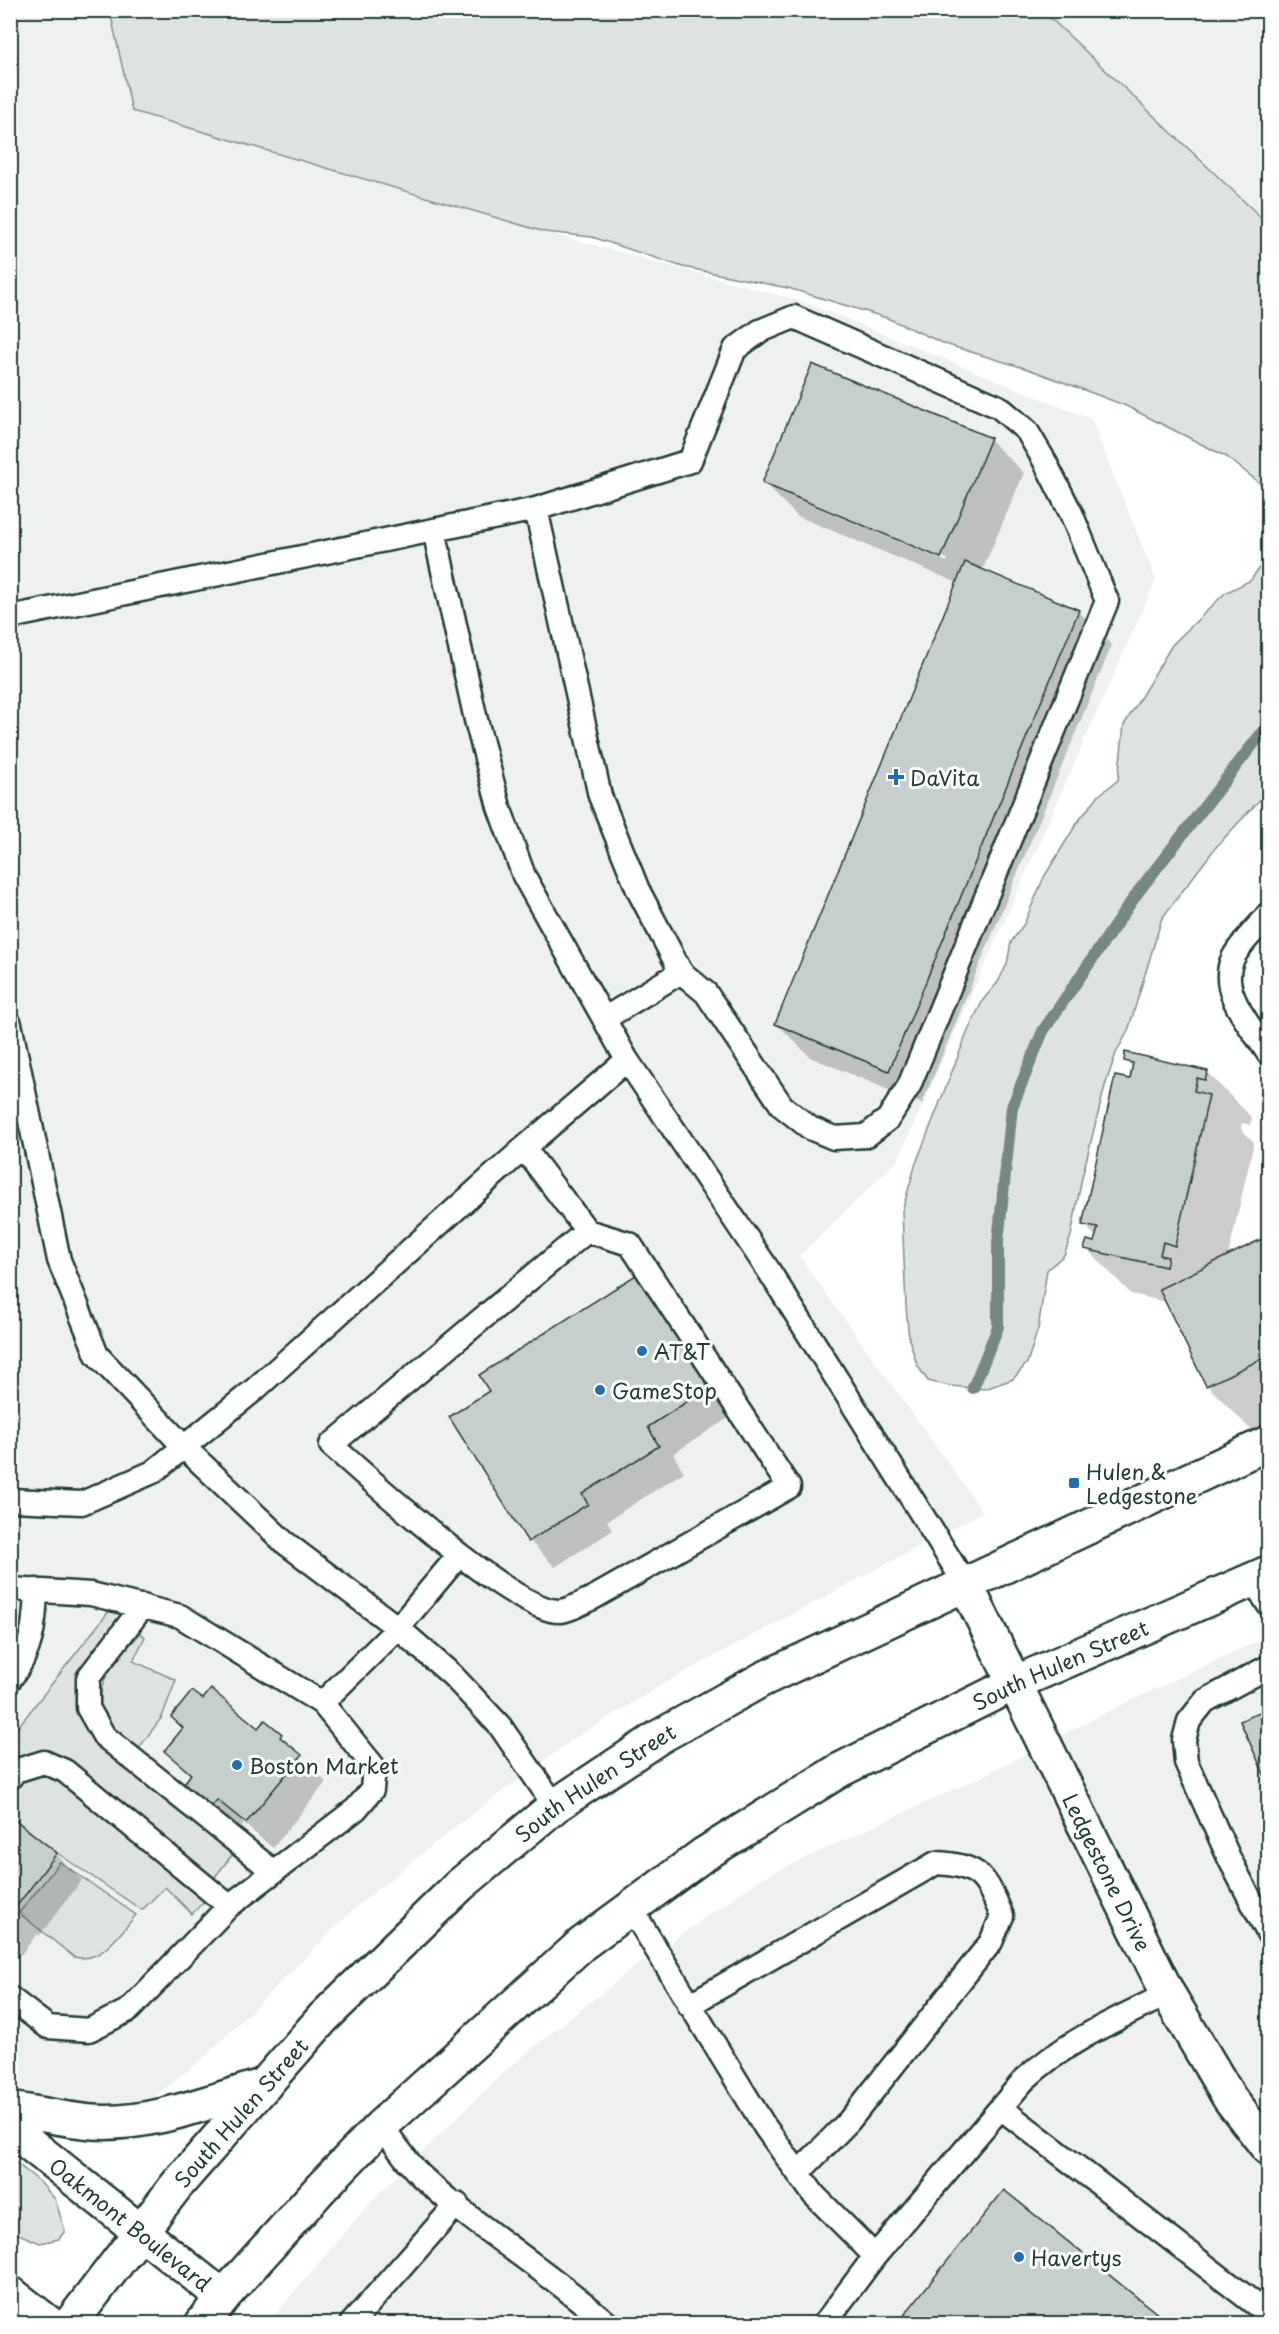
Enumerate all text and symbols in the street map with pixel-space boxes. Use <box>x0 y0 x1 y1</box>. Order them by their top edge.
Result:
place label: DaVita <box>910 761 980 793</box>
marker: DaVita <box>887 768 905 786</box>
place label: AT&T <box>654 1335 711 1367</box>
marker: AT&T <box>635 1344 649 1358</box>
place label: GameStop <box>612 1374 717 1406</box>
marker: GameStop <box>593 1383 607 1397</box>
place label: Hulen & Ledgestone <box>1086 1455 1198 1511</box>
marker: Hulen & Ledgestone <box>1067 1476 1081 1490</box>
street label: South Hulen Street <box>967 1611 1153 1718</box>
street label: South Hulen Street <box>507 1715 681 1849</box>
place label: Boston Market <box>249 1749 399 1781</box>
marker: Boston Market <box>230 1758 244 1772</box>
street label: Ledgestone Drive <box>1055 1788 1160 1956</box>
street label: South Hulen Street <box>166 2030 315 2194</box>
street label: Oakmont Boulevard <box>43 2149 219 2298</box>
place label: Havertys <box>1031 2241 1122 2273</box>
marker: Havertys <box>1012 2250 1026 2264</box>

